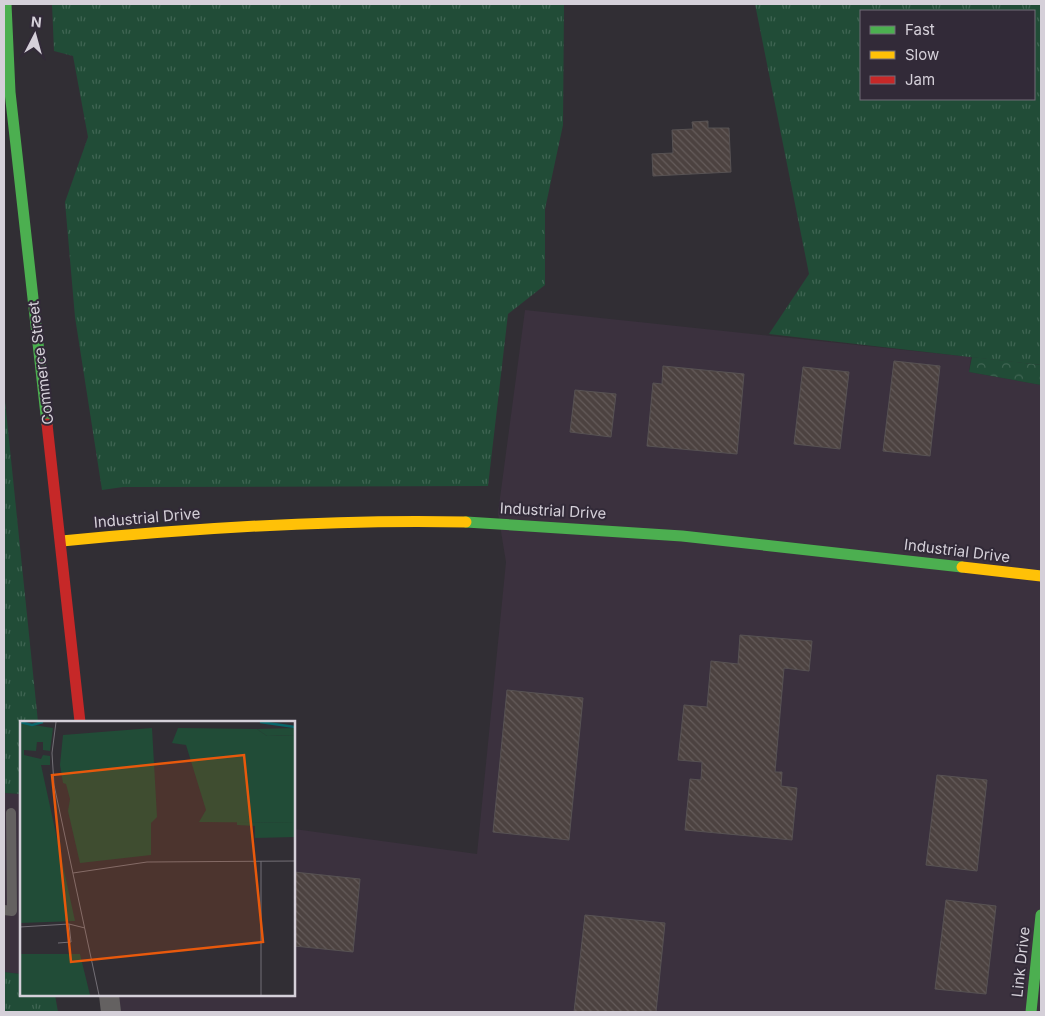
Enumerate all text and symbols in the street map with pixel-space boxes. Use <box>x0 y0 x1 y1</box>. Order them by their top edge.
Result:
north arrow <box>10 10 60 60</box>
legend <box>860 10 1035 100</box>
text: N <box>30 13 43 31</box>
text: Fast <box>905 20 935 39</box>
text: Slow <box>905 45 939 64</box>
text: Jam <box>905 70 935 89</box>
street label: Commerce Street <box>23 300 58 426</box>
street label: Industrial Drive <box>499 498 607 523</box>
street label: Industrial Drive <box>93 503 201 532</box>
street label: Industrial Drive <box>903 535 1011 566</box>
inset map <box>20 721 295 996</box>
street label: Link Drive <box>1007 926 1034 998</box>

